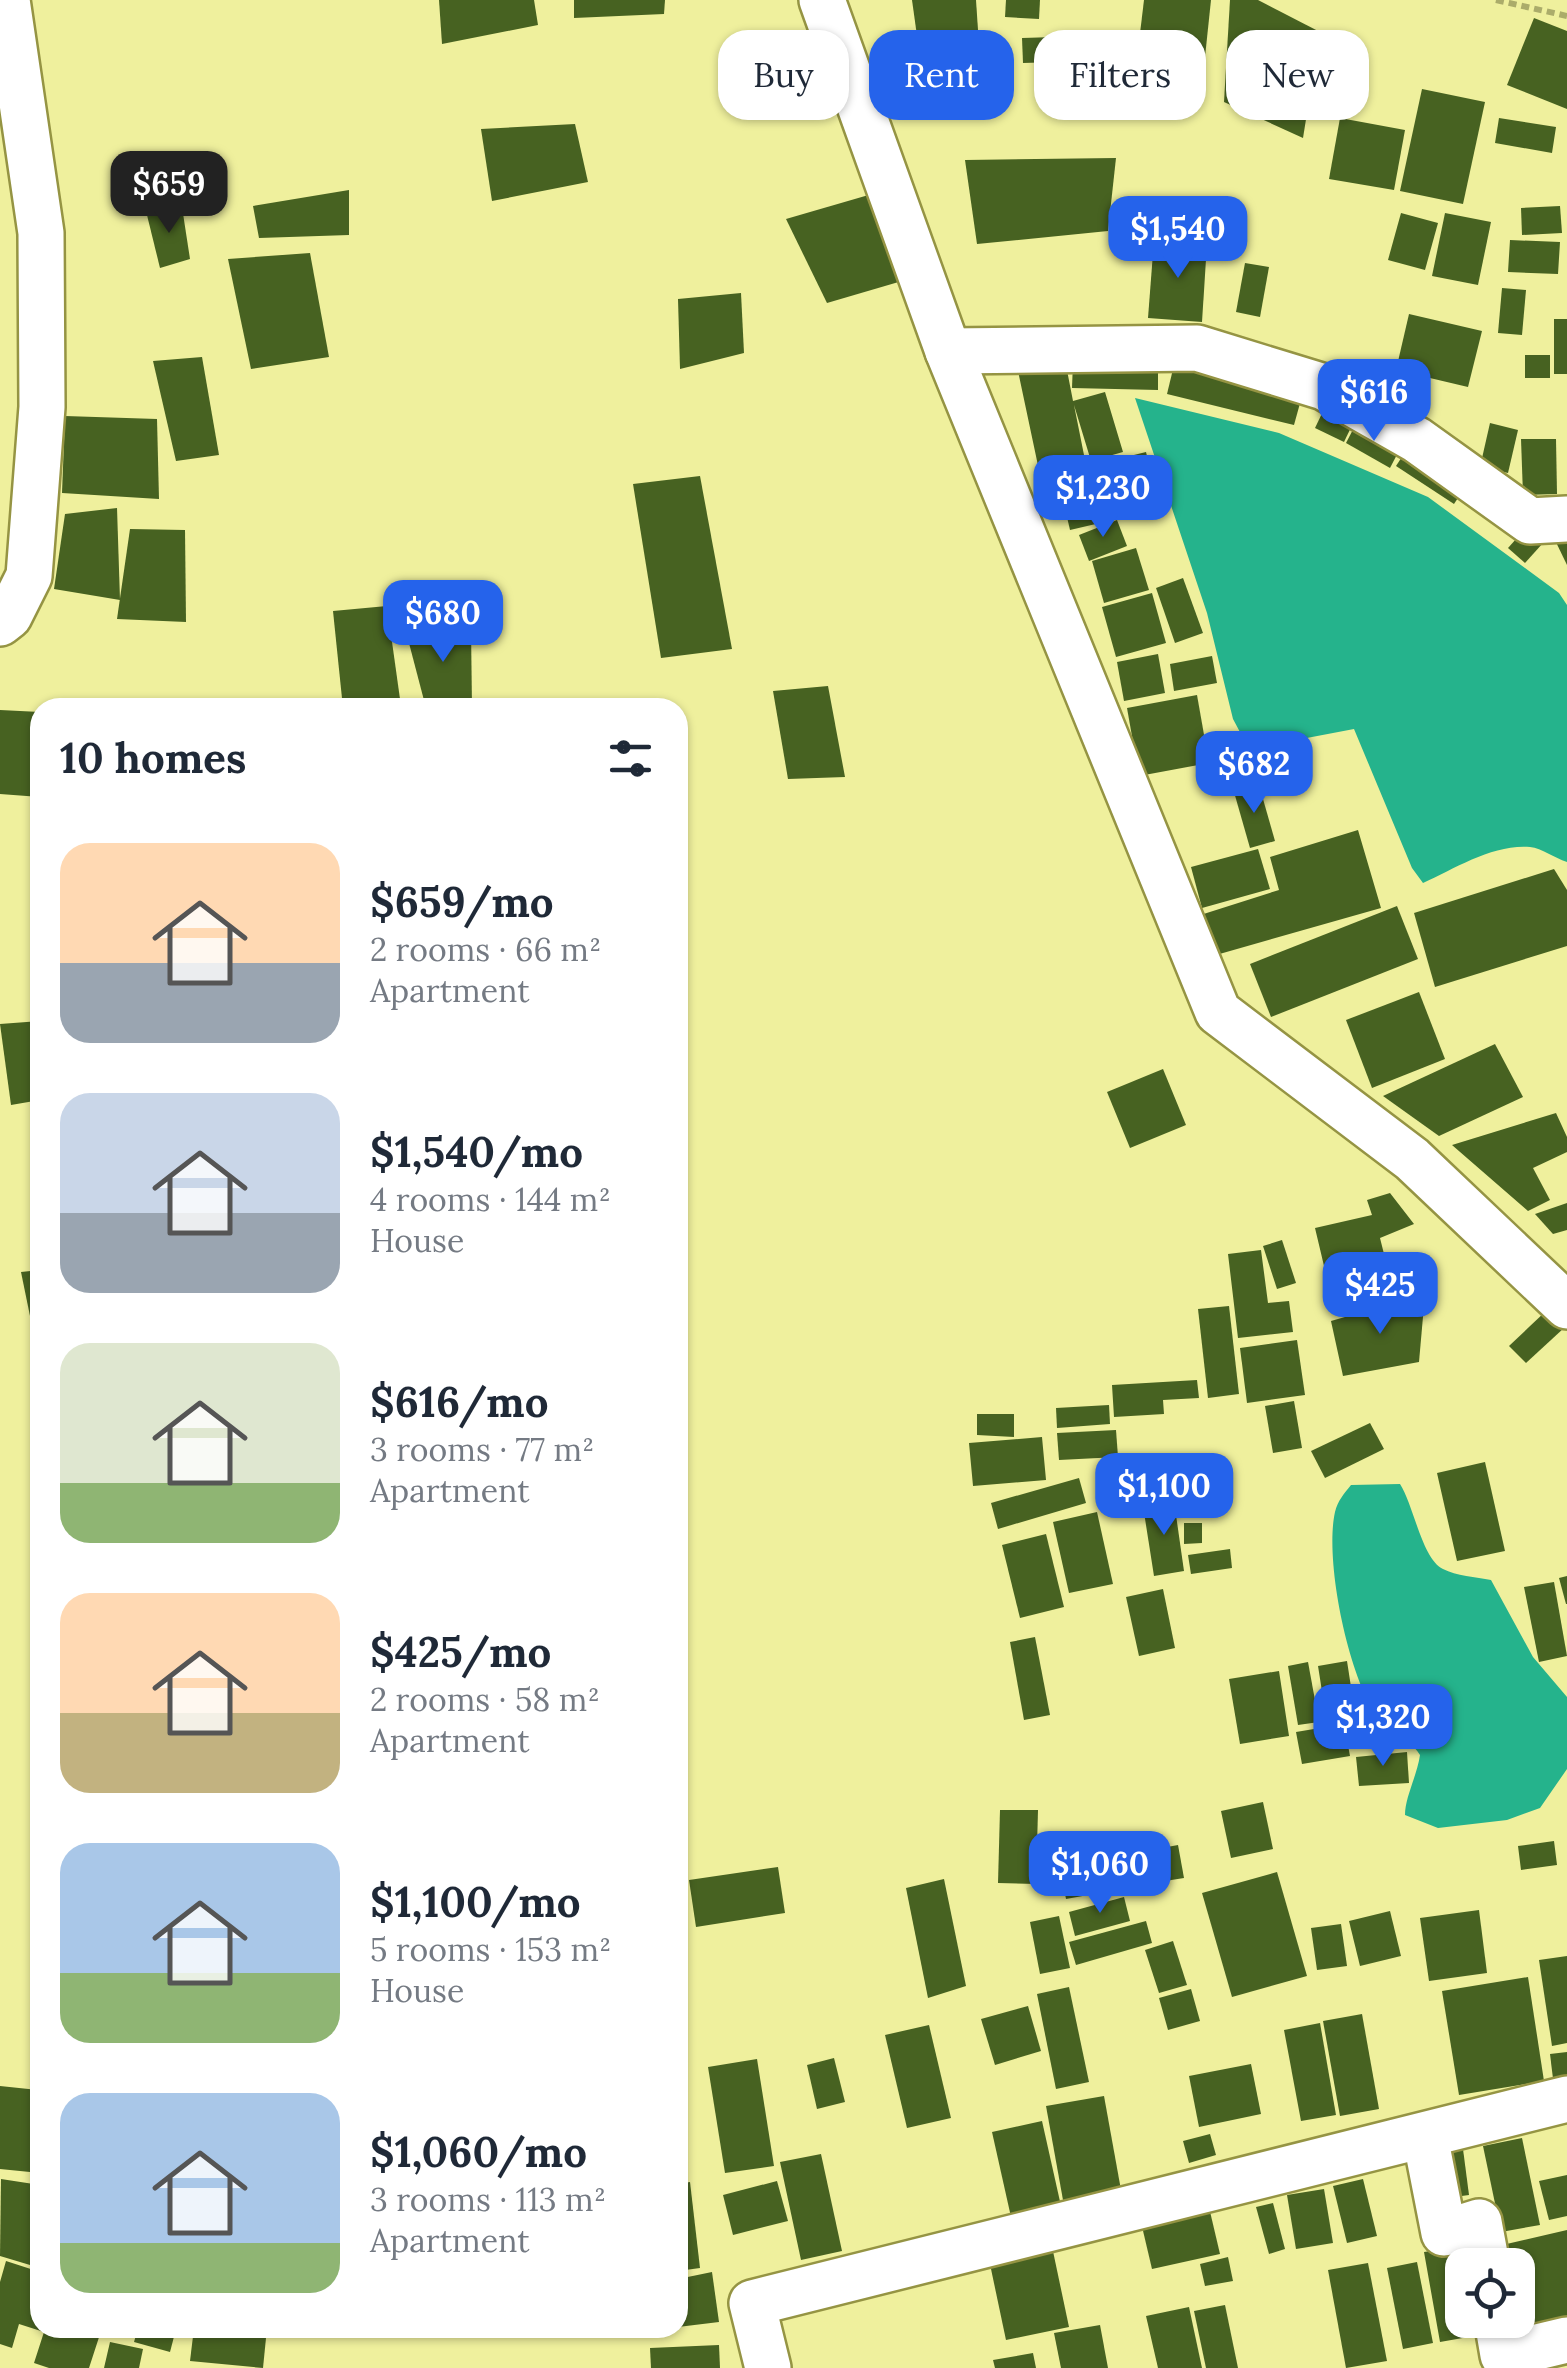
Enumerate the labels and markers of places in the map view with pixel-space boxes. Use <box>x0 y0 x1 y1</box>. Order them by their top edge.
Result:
pin: $659 <box>110 151 228 236</box>
pin: $1,540 <box>1097 196 1259 281</box>
pin: $616 <box>1315 359 1433 444</box>
pin: $1,230 <box>1022 455 1184 540</box>
pin: $680 <box>384 580 502 665</box>
pin: $682 <box>1195 731 1313 816</box>
pin: $425 <box>1321 1252 1439 1337</box>
pin: $1,100 <box>1083 1453 1245 1538</box>
pin: $1,320 <box>1302 1684 1464 1769</box>
pin: $1,060 <box>1019 1831 1181 1916</box>

